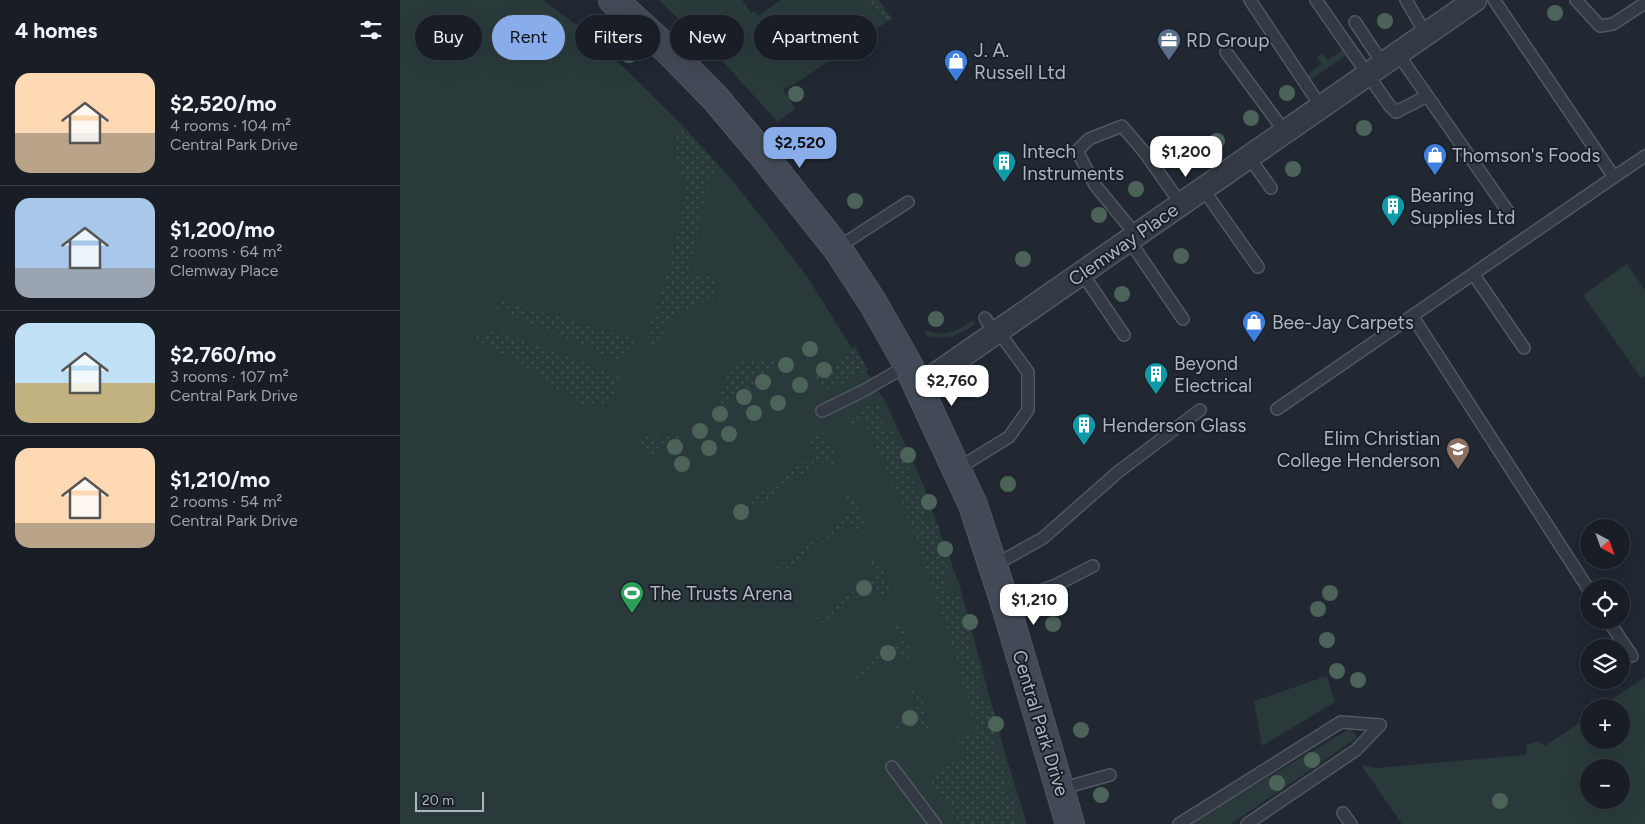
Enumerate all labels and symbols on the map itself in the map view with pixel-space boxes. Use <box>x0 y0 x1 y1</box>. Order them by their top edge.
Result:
office icon: RD Group <box>1156 27 1182 61</box>
place label: RD Group <box>1186 29 1269 52</box>
place label: J. A. Russell Ltd <box>974 39 1066 84</box>
shop icon: J. A. Russell Ltd <box>943 48 969 82</box>
pin: $2,520 <box>759 126 841 169</box>
pin: $1,200 <box>1145 136 1227 178</box>
place label: Intech Instruments <box>1022 140 1124 185</box>
shop icon: Thomson's Foods <box>1422 142 1448 176</box>
place label: Thomson's Foods <box>1452 144 1600 167</box>
building icon: Intech Instruments <box>991 149 1017 183</box>
place label: Bearing Supplies Ltd <box>1410 184 1515 229</box>
building icon: Bearing Supplies Ltd <box>1380 193 1406 227</box>
street label: Clemway Place <box>1064 198 1183 291</box>
shop icon: Bee-Jay Carpets <box>1241 309 1267 343</box>
place label: Bee-Jay Carpets <box>1272 311 1414 334</box>
place label: Beyond Electrical <box>1174 352 1252 397</box>
building icon: Beyond Electrical <box>1143 361 1169 395</box>
pin: $2,760 <box>911 364 993 407</box>
building icon: Henderson Glass <box>1071 412 1097 446</box>
place label: Henderson Glass <box>1102 414 1247 437</box>
place label: Elim Christian College Henderson <box>1277 427 1440 472</box>
school or university icon: Elim Christian College Henderson <box>1445 436 1471 470</box>
north arrow <box>1580 519 1630 569</box>
sports icon: The Trusts Arena <box>619 580 645 614</box>
place label: The Trusts Arena <box>650 582 792 605</box>
pin: $1,210 <box>993 584 1075 626</box>
street label: Central Park Drive <box>1007 647 1074 799</box>
scale bar <box>415 789 484 812</box>

